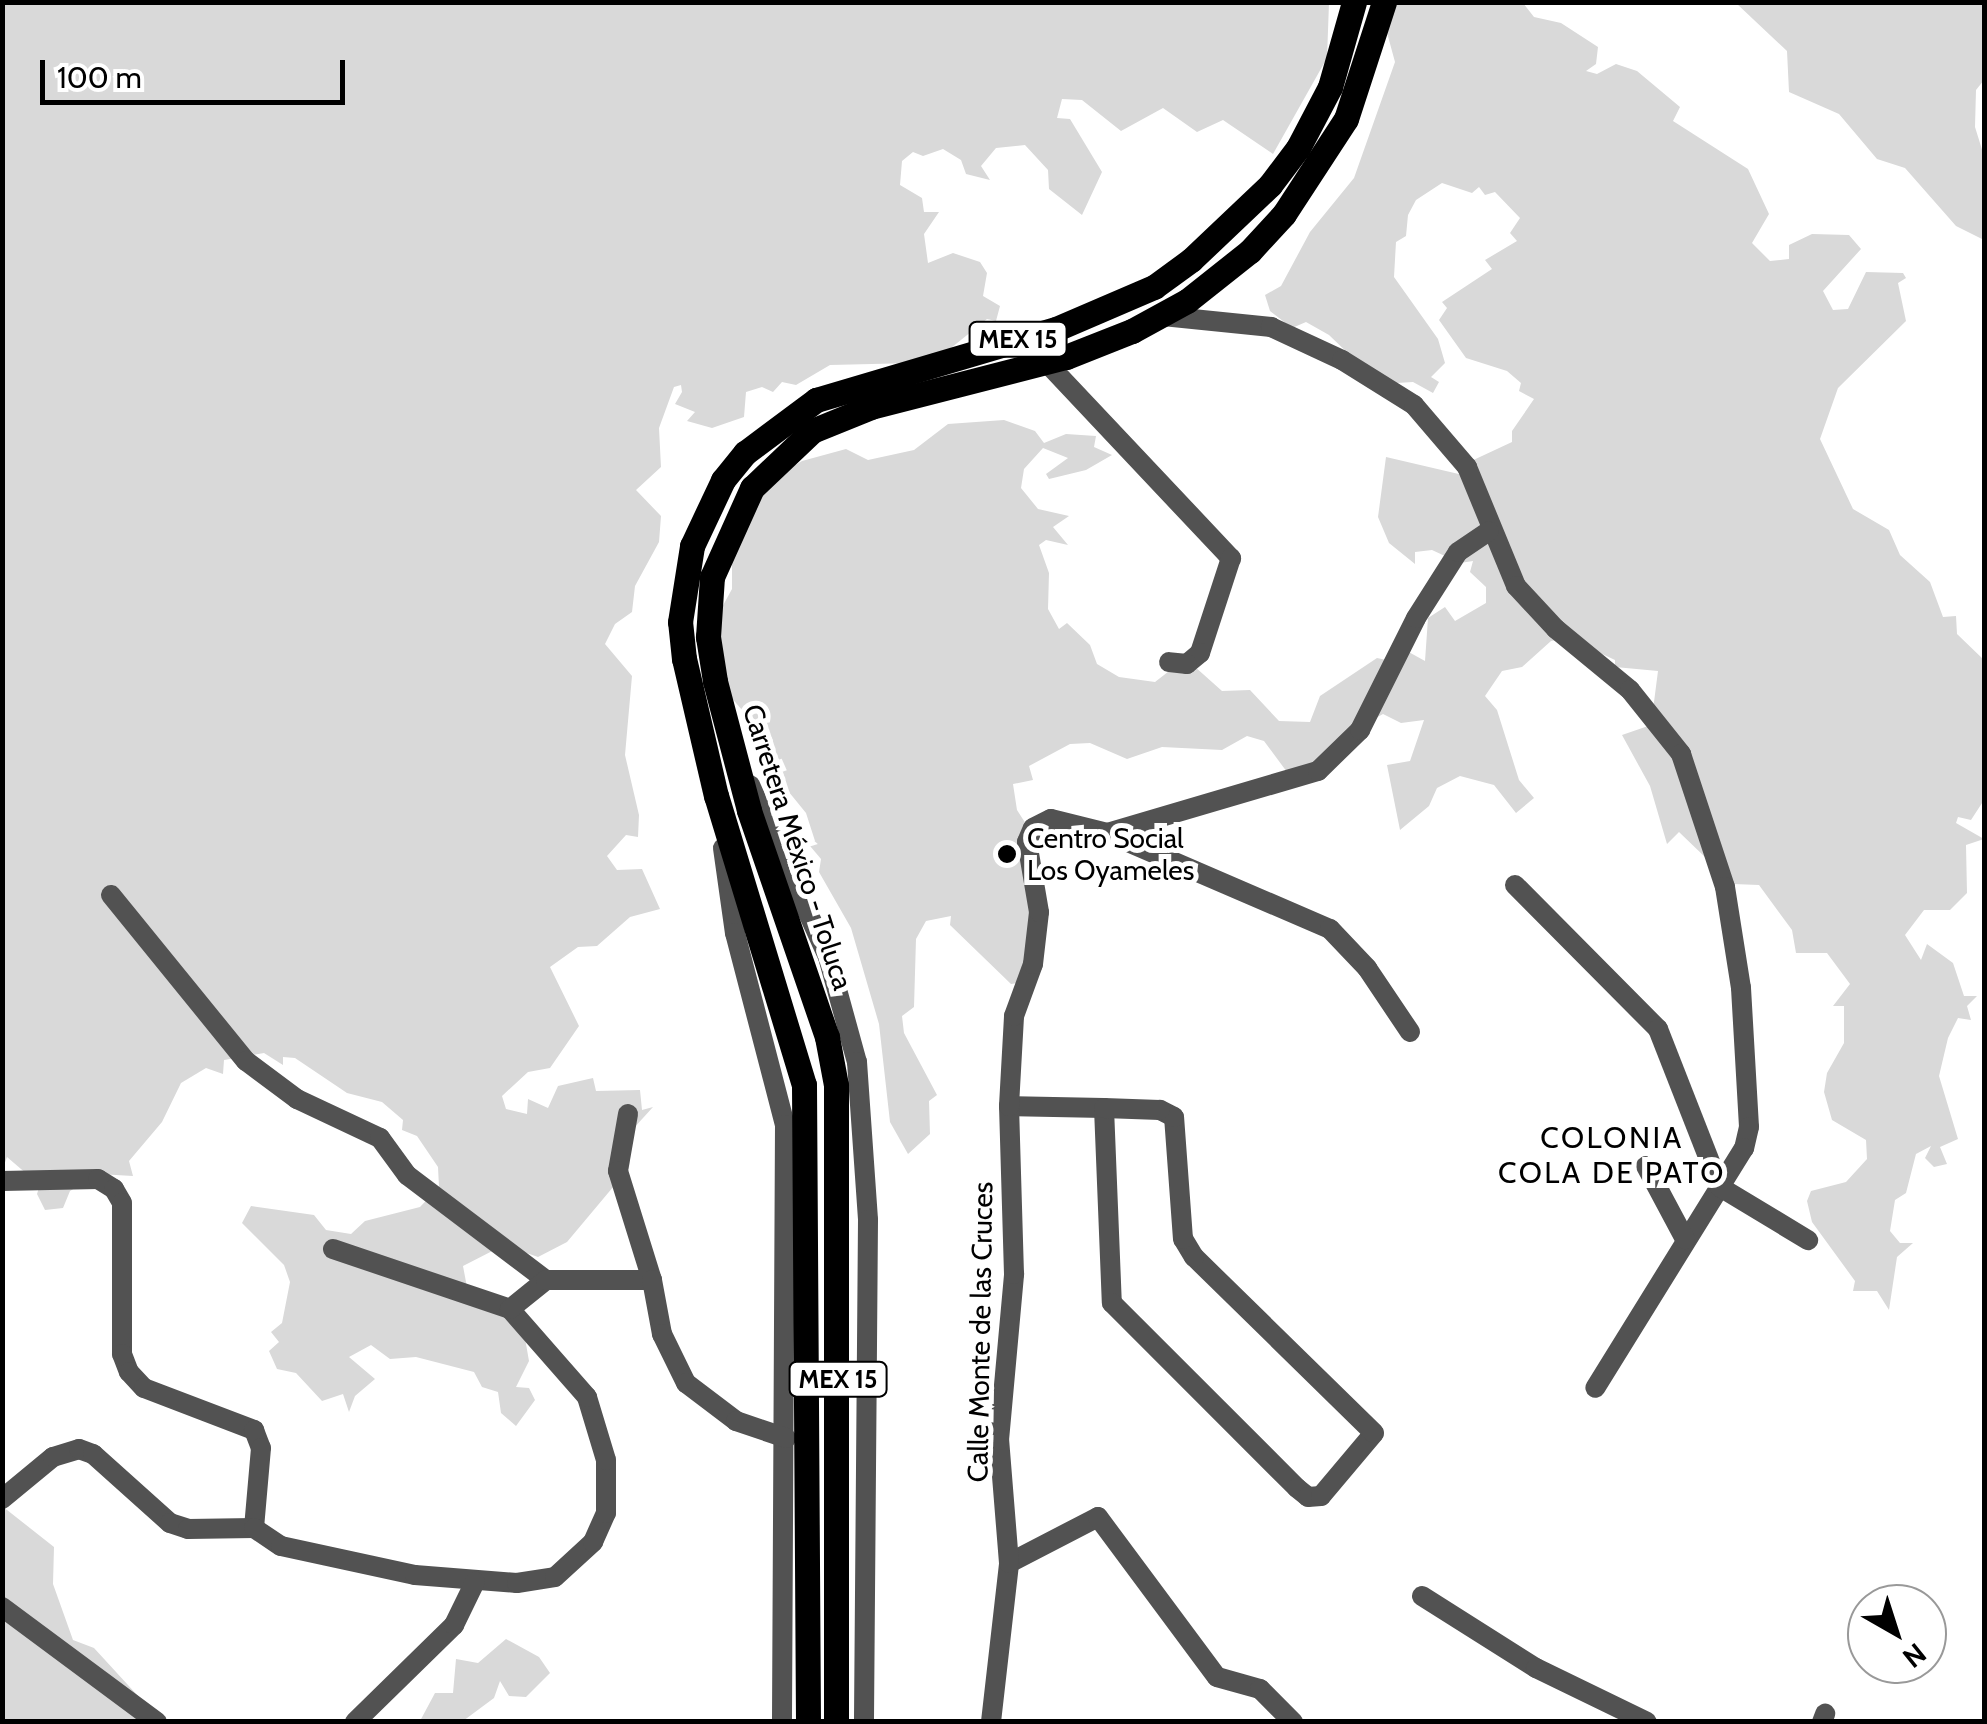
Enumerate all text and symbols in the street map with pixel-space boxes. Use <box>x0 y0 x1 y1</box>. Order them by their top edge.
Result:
scale bar <box>45 40 350 102</box>
text: 100 m <box>57 59 142 96</box>
road number: MEX 15 <box>968 319 1068 359</box>
street label: Carretera México - Toluca <box>736 700 860 994</box>
place label: Centro Social Los Oyameles <box>1027 821 1194 887</box>
marker: Centro Social Los Oyameles <box>996 843 1018 865</box>
district label: COLONIA COLA DE PATO <box>1498 1120 1726 1190</box>
street label: Calle Monte de las Cruces <box>961 1181 999 1483</box>
road number: MEX 15 <box>788 1359 888 1399</box>
north arrow <box>1847 1584 1947 1684</box>
text: N <box>1896 1636 1933 1675</box>

